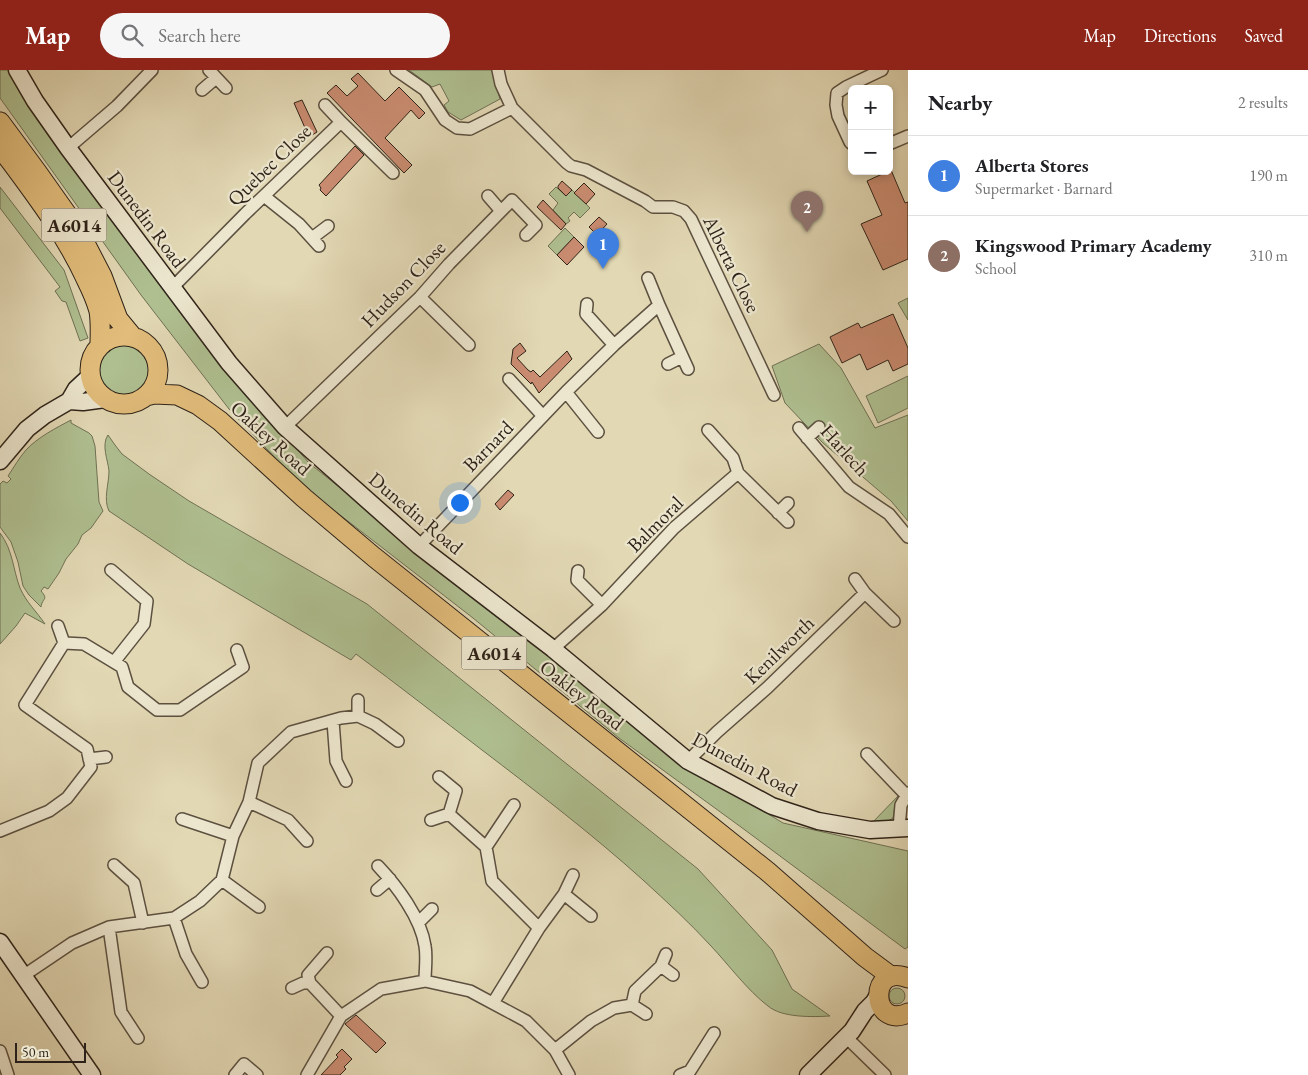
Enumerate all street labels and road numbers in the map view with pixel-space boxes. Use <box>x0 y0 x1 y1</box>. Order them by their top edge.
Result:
street label: Quebec Close <box>222 118 317 211</box>
street label: Dunedin Road <box>102 165 193 274</box>
road number: A6014 <box>42 208 106 242</box>
street label: Alberta Close <box>697 210 767 317</box>
street label: Hudson Close <box>355 235 451 333</box>
street label: Oakley Road <box>225 395 317 482</box>
street label: Barnard <box>457 414 519 477</box>
street label: Harlech <box>815 418 875 482</box>
street label: Dunedin Road <box>364 466 469 561</box>
street label: Balmoral <box>621 490 689 558</box>
street label: Kenilworth <box>738 610 820 690</box>
road number: A6014 <box>462 636 526 670</box>
street label: Oakley Road <box>535 654 630 737</box>
street label: Dunedin Road <box>688 725 803 803</box>

